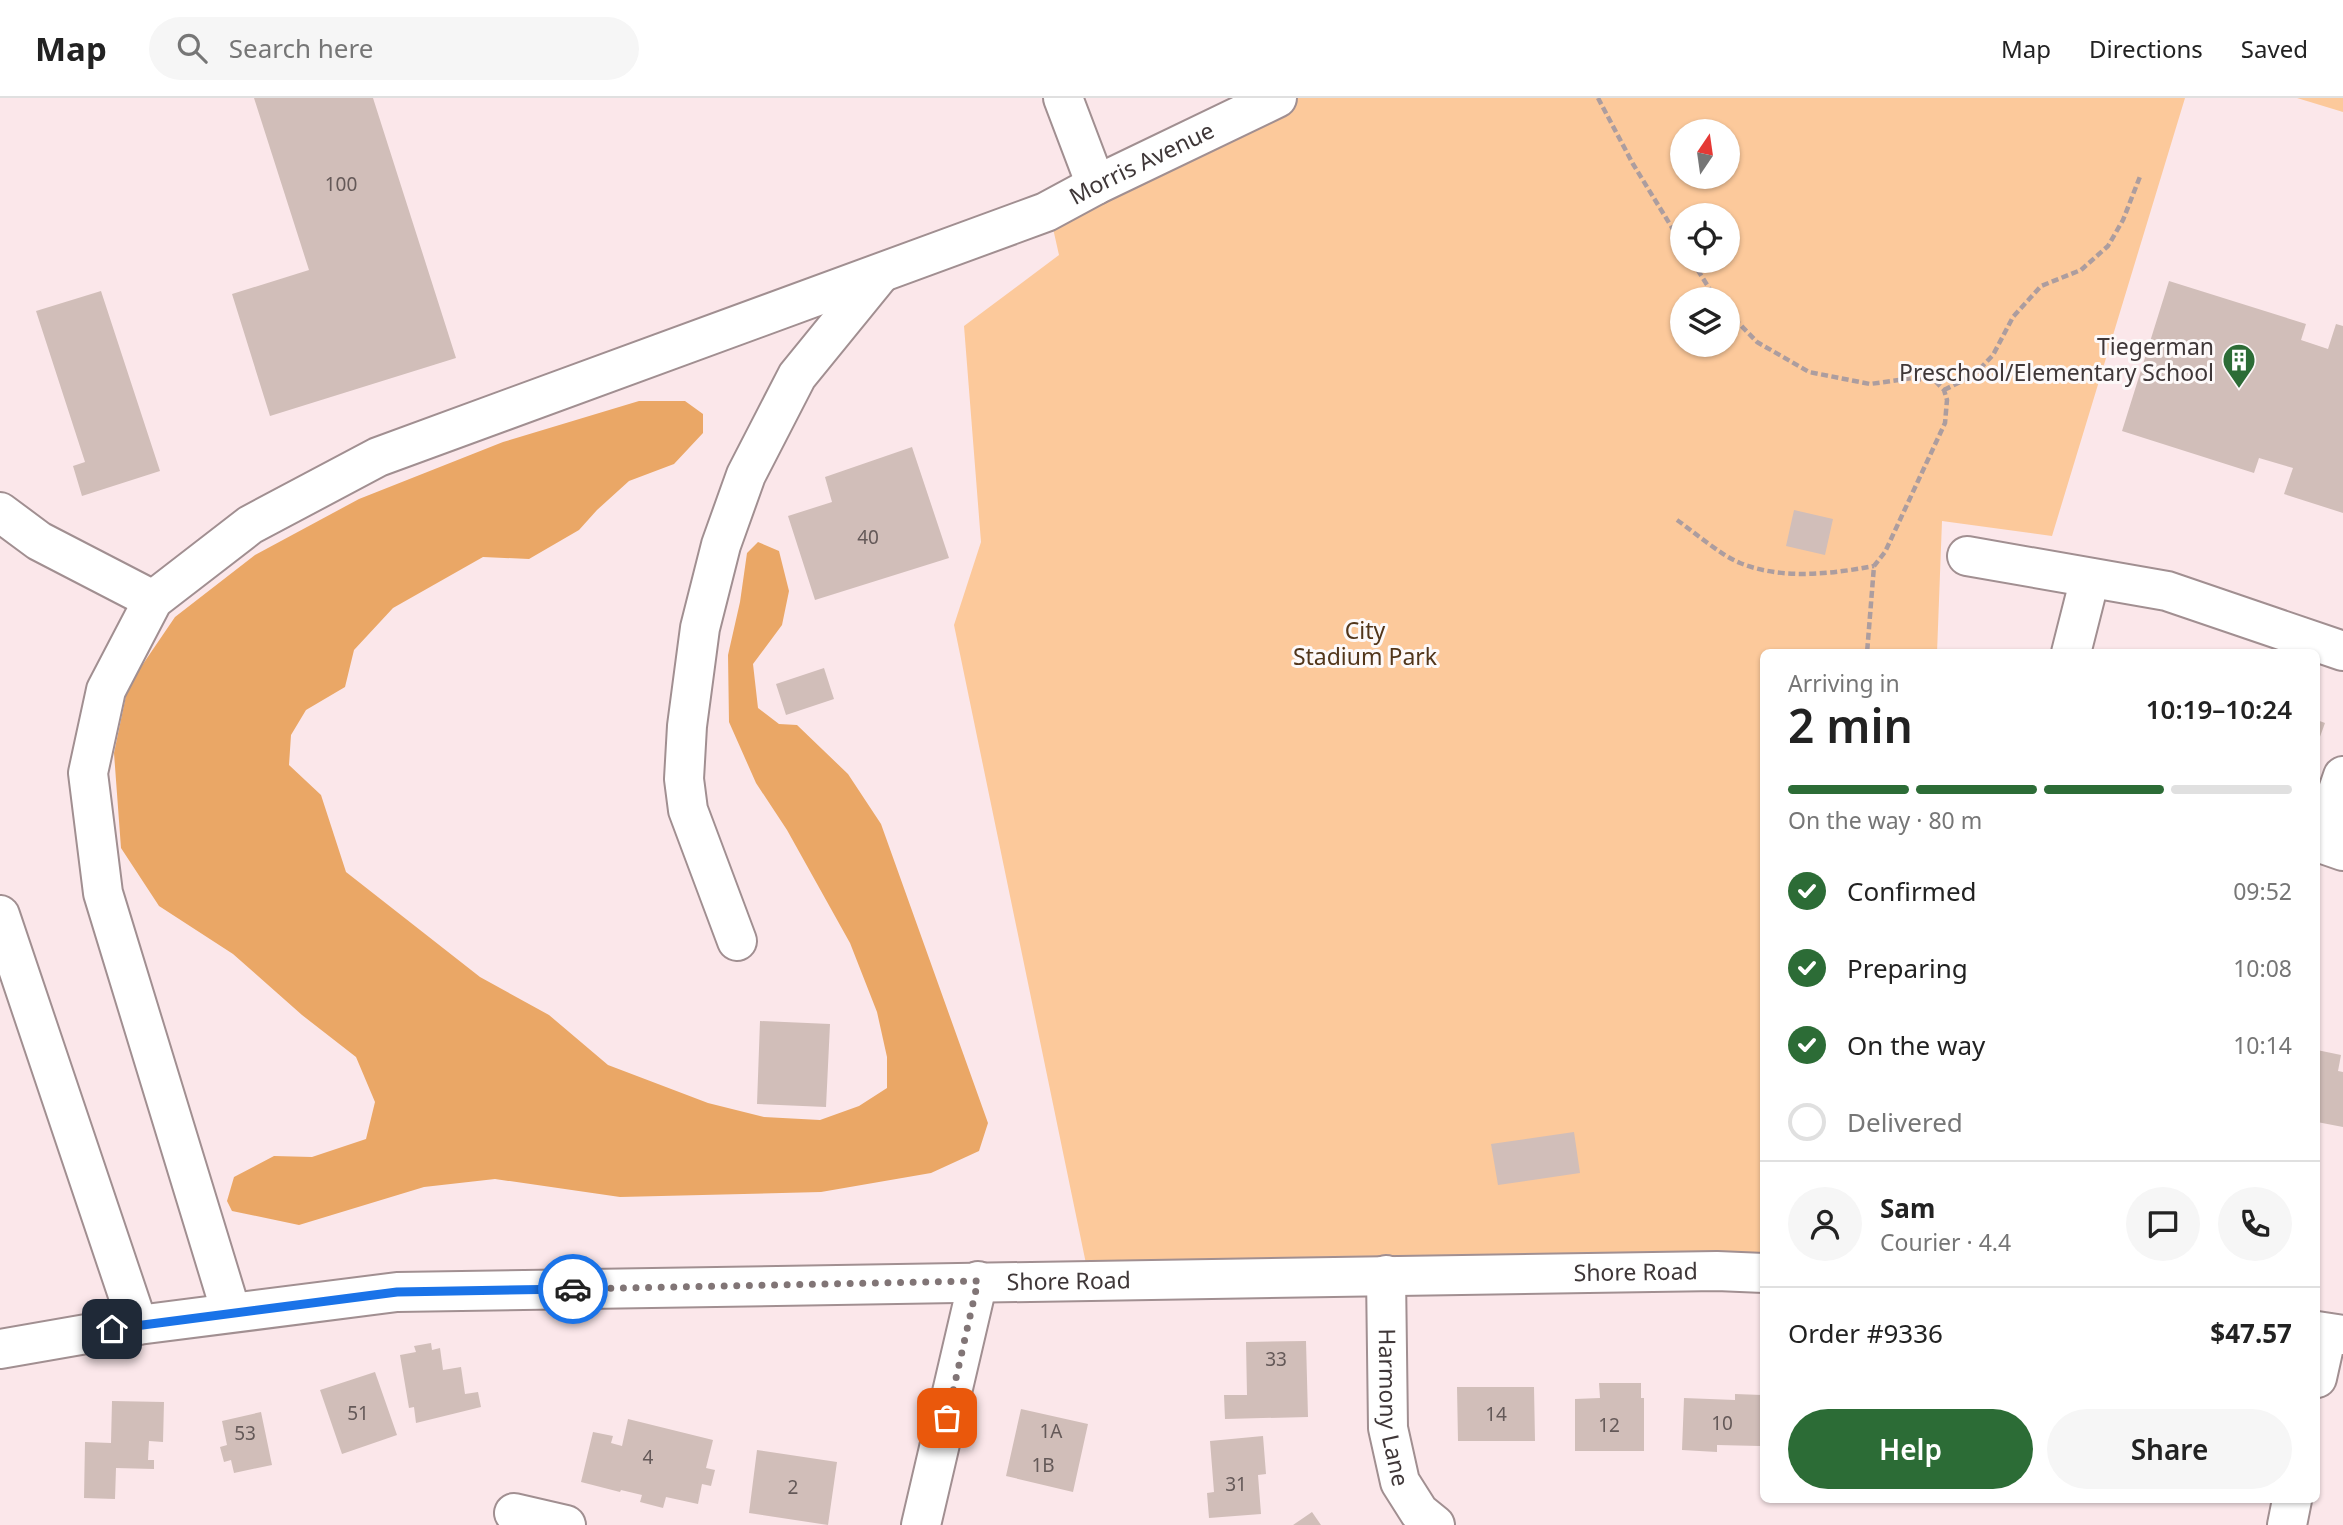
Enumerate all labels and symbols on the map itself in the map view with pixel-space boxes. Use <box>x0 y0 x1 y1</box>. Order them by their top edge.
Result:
street label: Morris Avenue <box>1063 114 1219 212</box>
north arrow <box>1670 119 1740 189</box>
house number: 100 <box>325 171 357 197</box>
place label: Tiegerman Preschool/Elementary School <box>1899 330 2214 388</box>
building icon: Tiegerman Preschool/Elementary School <box>2220 341 2258 390</box>
house number: 40 <box>857 524 879 550</box>
park label: City Stadium Park <box>1293 614 1438 672</box>
courier <box>538 1254 608 1324</box>
street label: Shore Road <box>1573 1254 1698 1288</box>
street label: Shore Road <box>1006 1263 1131 1297</box>
pin <box>82 1299 142 1359</box>
street label: Harmony Lane <box>1372 1328 1417 1489</box>
house number: 33 <box>1265 1346 1287 1372</box>
pin <box>917 1388 977 1448</box>
house number: 51 <box>347 1400 369 1426</box>
house number: 14 <box>1485 1401 1507 1427</box>
house number: 10 <box>1711 1410 1733 1436</box>
house number: 12 <box>1598 1412 1620 1438</box>
house number: 1A <box>1039 1418 1063 1444</box>
house number: 53 <box>234 1420 256 1446</box>
house number: 4 <box>643 1444 654 1470</box>
house number: 1B <box>1031 1452 1055 1478</box>
house number: 31 <box>1225 1471 1247 1497</box>
house number: 2 <box>788 1474 798 1500</box>

